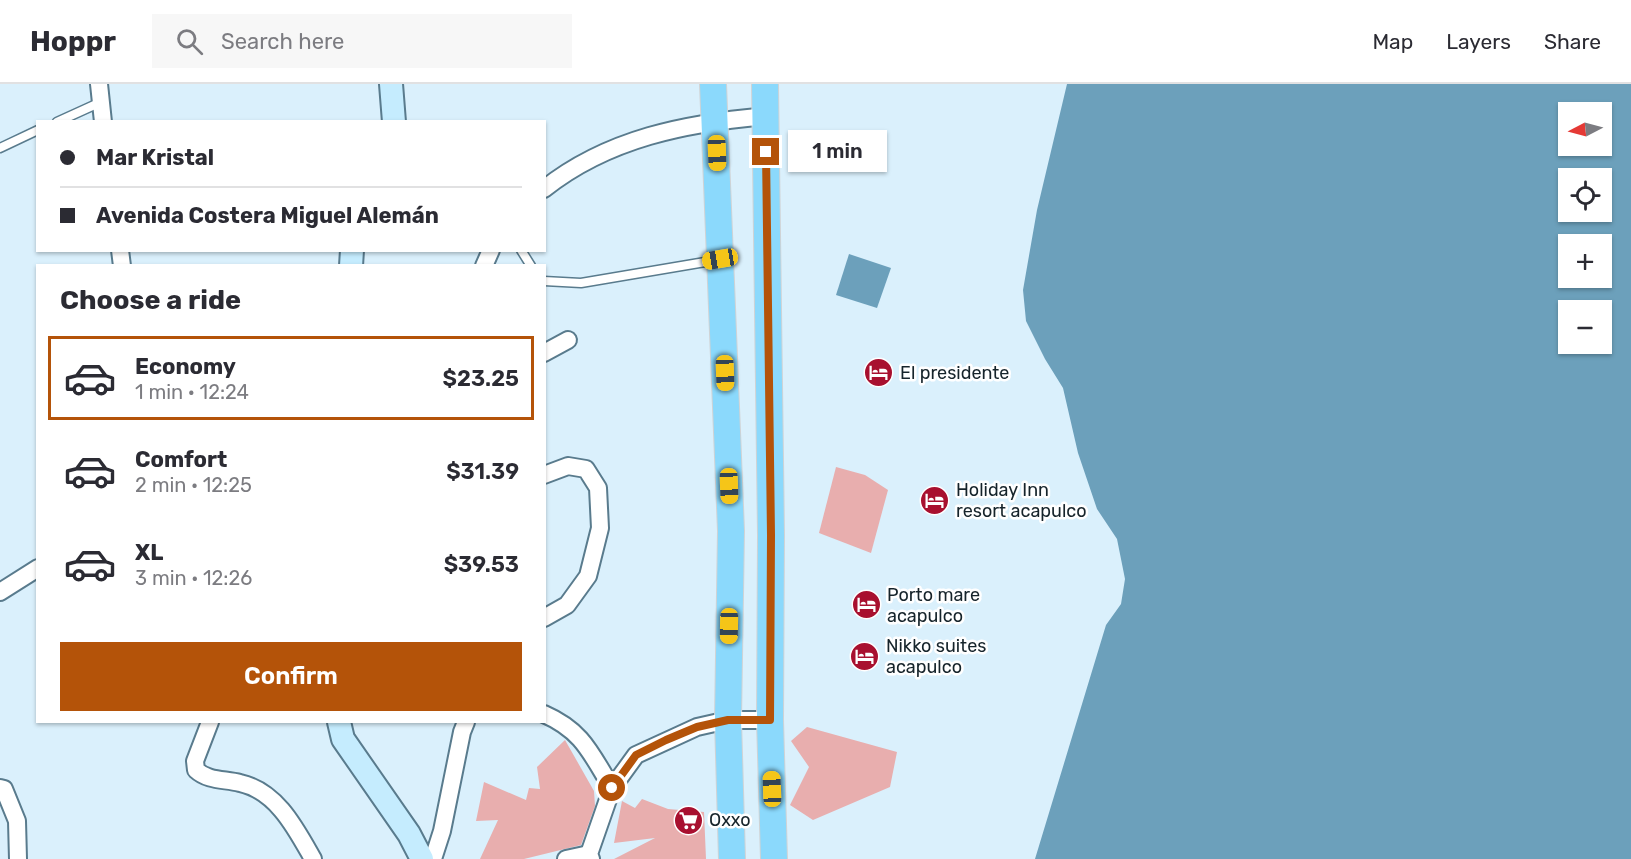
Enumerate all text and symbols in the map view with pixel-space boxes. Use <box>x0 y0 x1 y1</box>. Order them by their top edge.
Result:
search box <box>152 14 572 68</box>
text: Hoppr <box>30 25 116 58</box>
icon: search <box>173 25 206 58</box>
text: Search here <box>221 28 344 55</box>
text: Map <box>1372 29 1413 54</box>
text: Layers <box>1446 29 1511 54</box>
text: Share <box>1544 29 1601 54</box>
north arrow <box>1558 102 1612 156</box>
map controls <box>1558 102 1612 354</box>
callout: 1 min <box>787 131 886 173</box>
car <box>707 135 727 171</box>
route end <box>752 138 779 165</box>
text: 1 min <box>812 139 863 163</box>
text: Mar Kristal <box>96 144 214 171</box>
button: locate <box>1558 168 1612 222</box>
text: Avenida Costera Miguel Alemán <box>96 202 439 229</box>
button: + <box>1558 234 1612 288</box>
car <box>701 247 739 271</box>
text: Choose a ride <box>60 284 241 316</box>
button: − <box>1558 300 1612 354</box>
icon: car <box>63 351 117 405</box>
text: Economy <box>135 353 236 380</box>
car <box>715 355 735 391</box>
hotel icon: El presidente <box>863 357 895 389</box>
place label: El presidente <box>900 362 1009 384</box>
text: $23.25 <box>443 365 519 392</box>
text: 1 min · 12:24 <box>135 380 249 404</box>
icon: car <box>63 444 117 498</box>
text: Comfort <box>135 446 227 473</box>
text: $31.39 <box>446 458 519 485</box>
car <box>719 468 739 504</box>
text: 2 min · 12:25 <box>135 473 252 497</box>
place label: Holiday Inn resort acapulco <box>956 479 1087 522</box>
hotel icon: Holiday Inn resort acapulco <box>919 484 951 516</box>
icon: car <box>63 537 117 591</box>
text: XL <box>135 539 163 566</box>
text: $39.53 <box>444 551 519 578</box>
text: 3 min · 12:26 <box>135 566 252 590</box>
place label: Porto mare acapulco <box>887 584 980 627</box>
hotel icon: Porto mare acapulco <box>850 589 882 621</box>
car <box>720 608 738 644</box>
place label: Nikko suites acapulco <box>886 635 986 678</box>
hotel icon: Nikko suites acapulco <box>849 640 881 672</box>
button: Confirm <box>60 642 522 711</box>
car <box>762 771 782 807</box>
route start <box>598 774 625 801</box>
supermarket icon: Oxxo <box>672 804 704 836</box>
place label: Oxxo <box>709 809 751 831</box>

